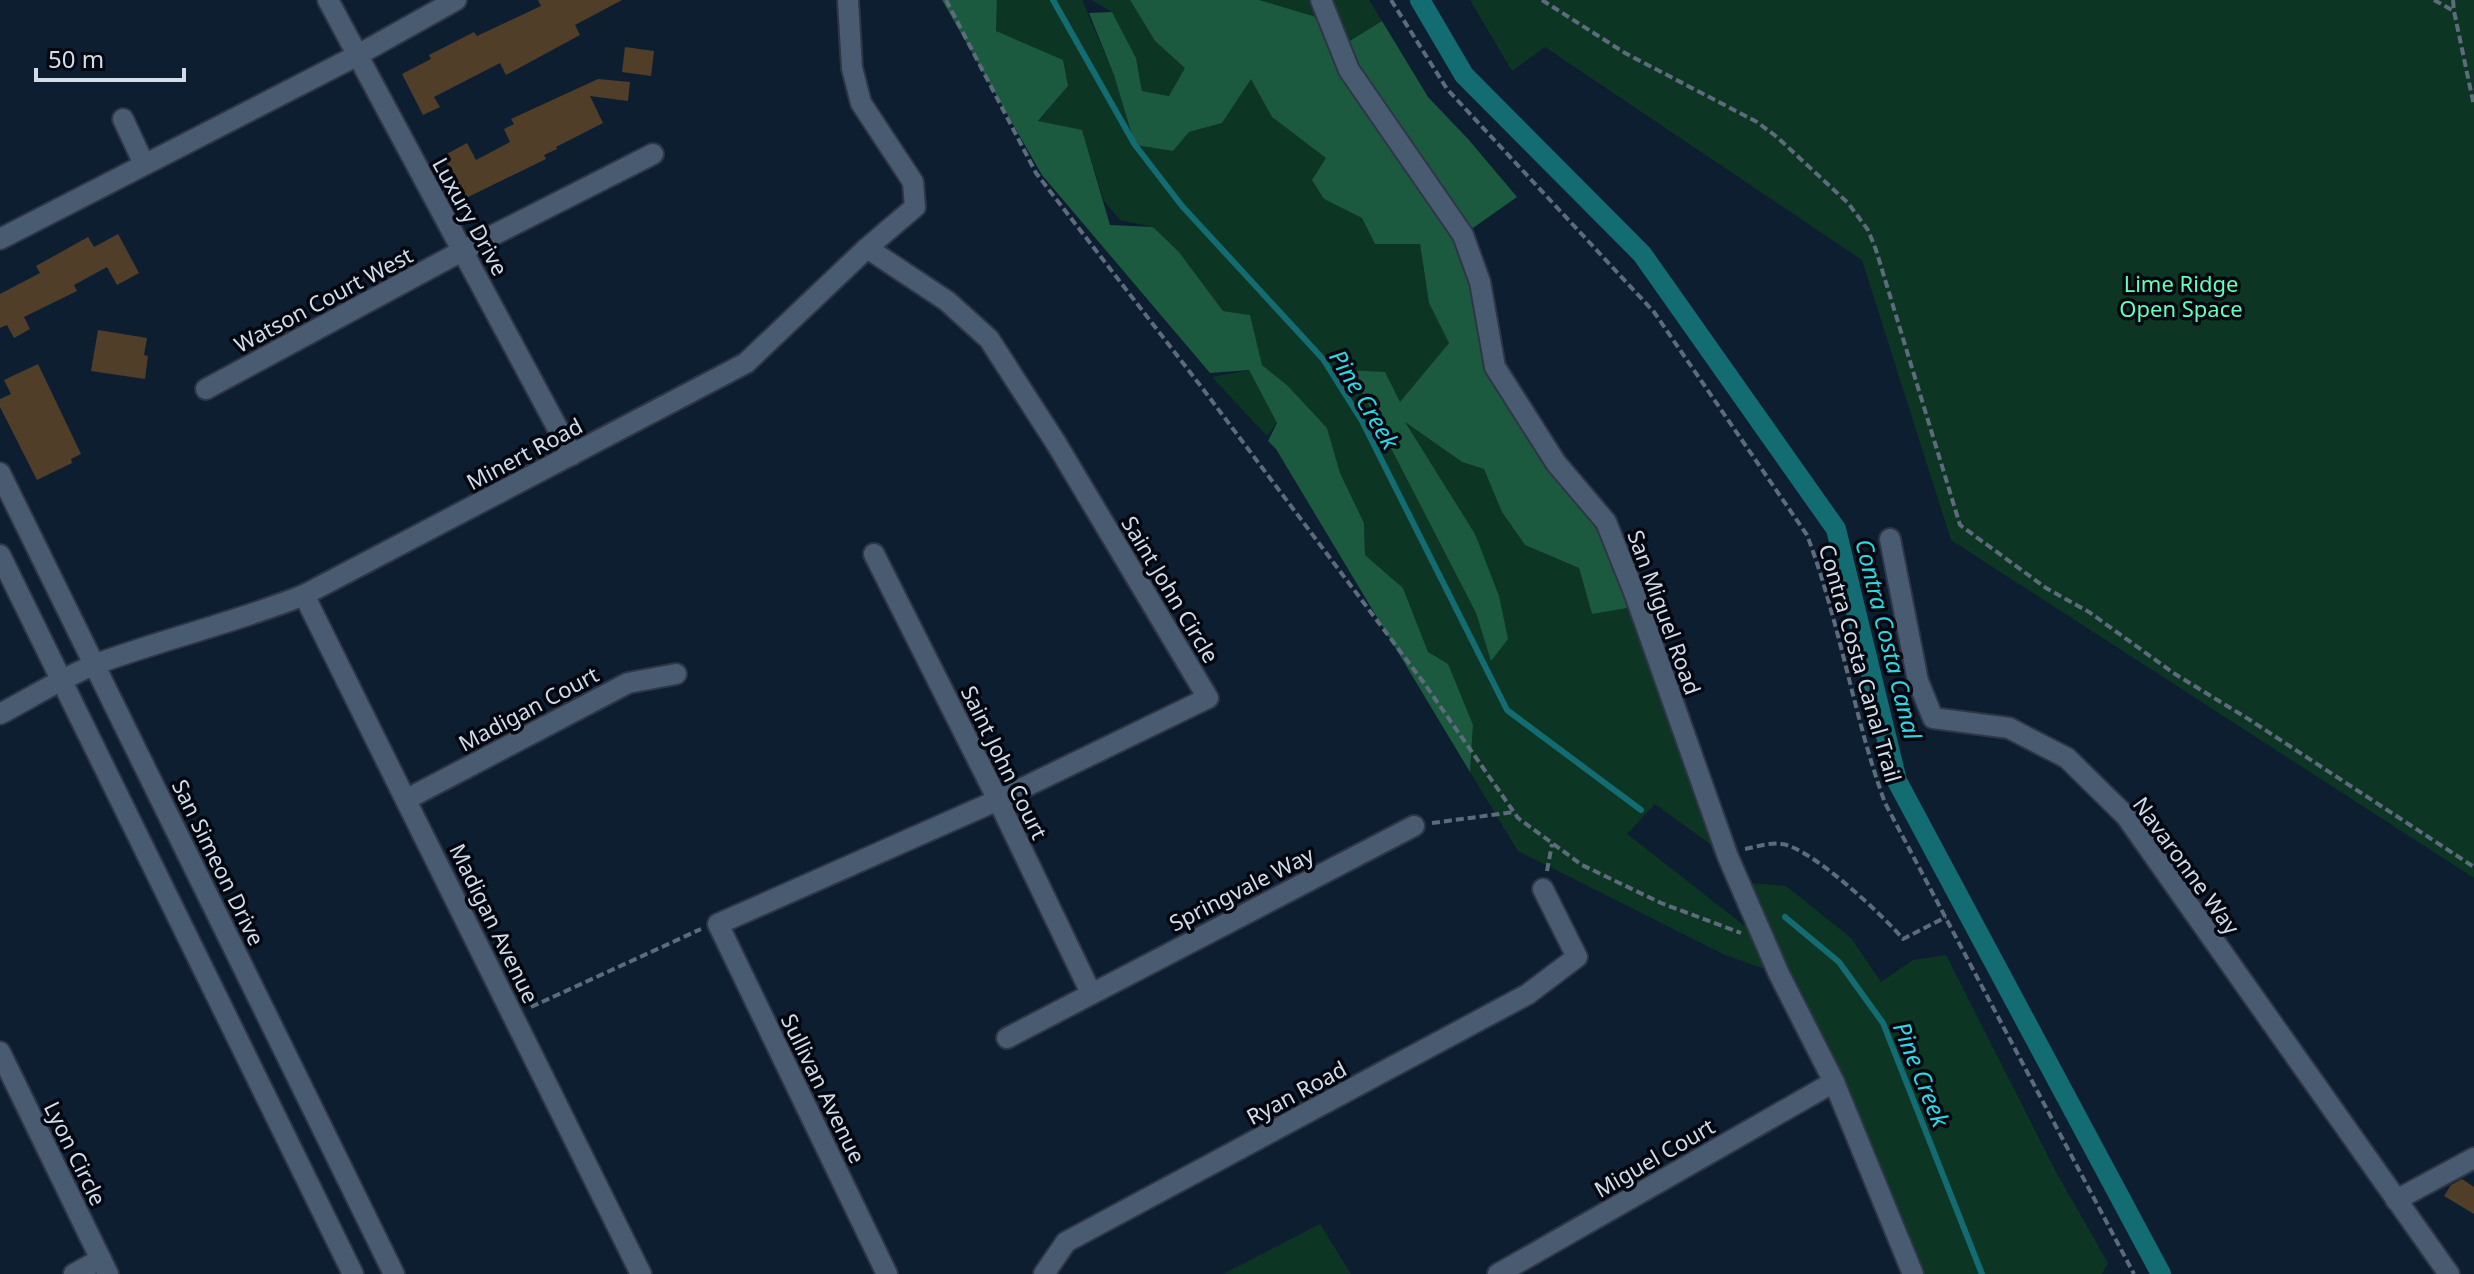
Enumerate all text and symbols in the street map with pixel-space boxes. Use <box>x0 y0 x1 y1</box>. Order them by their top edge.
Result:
scale bar <box>36 32 184 82</box>
text: 50 m <box>48 42 104 75</box>
street label: Luxury Drive <box>426 152 516 280</box>
street label: Watson Court West <box>229 239 417 359</box>
park label: Lime Ridge Open Space <box>2119 268 2243 323</box>
water label: Pine Creek <box>1322 343 1408 456</box>
street label: Minert Road <box>461 410 587 496</box>
street label: Saint John Circle <box>1115 510 1227 668</box>
street label: San Miguel Road <box>1621 526 1709 698</box>
water label: Contra Costa Canal <box>1848 535 1930 744</box>
street label: Contra Costa Canal Trail <box>1813 540 1909 786</box>
street label: Madigan Court <box>453 658 603 758</box>
street label: Saint John Court <box>955 680 1055 844</box>
street label: San Simeon Drive <box>166 774 272 950</box>
street label: Navaronne Way <box>2127 790 2248 941</box>
street label: Madigan Avenue <box>443 838 547 1008</box>
street label: Springvale Way <box>1164 838 1319 937</box>
street label: Sullivan Avenue <box>775 1008 873 1168</box>
water label: Pine Creek <box>1886 1016 1958 1133</box>
street label: Ryan Road <box>1241 1053 1351 1131</box>
street label: Lyon Circle <box>38 1096 114 1210</box>
street label: Miguel Court <box>1588 1110 1720 1204</box>

